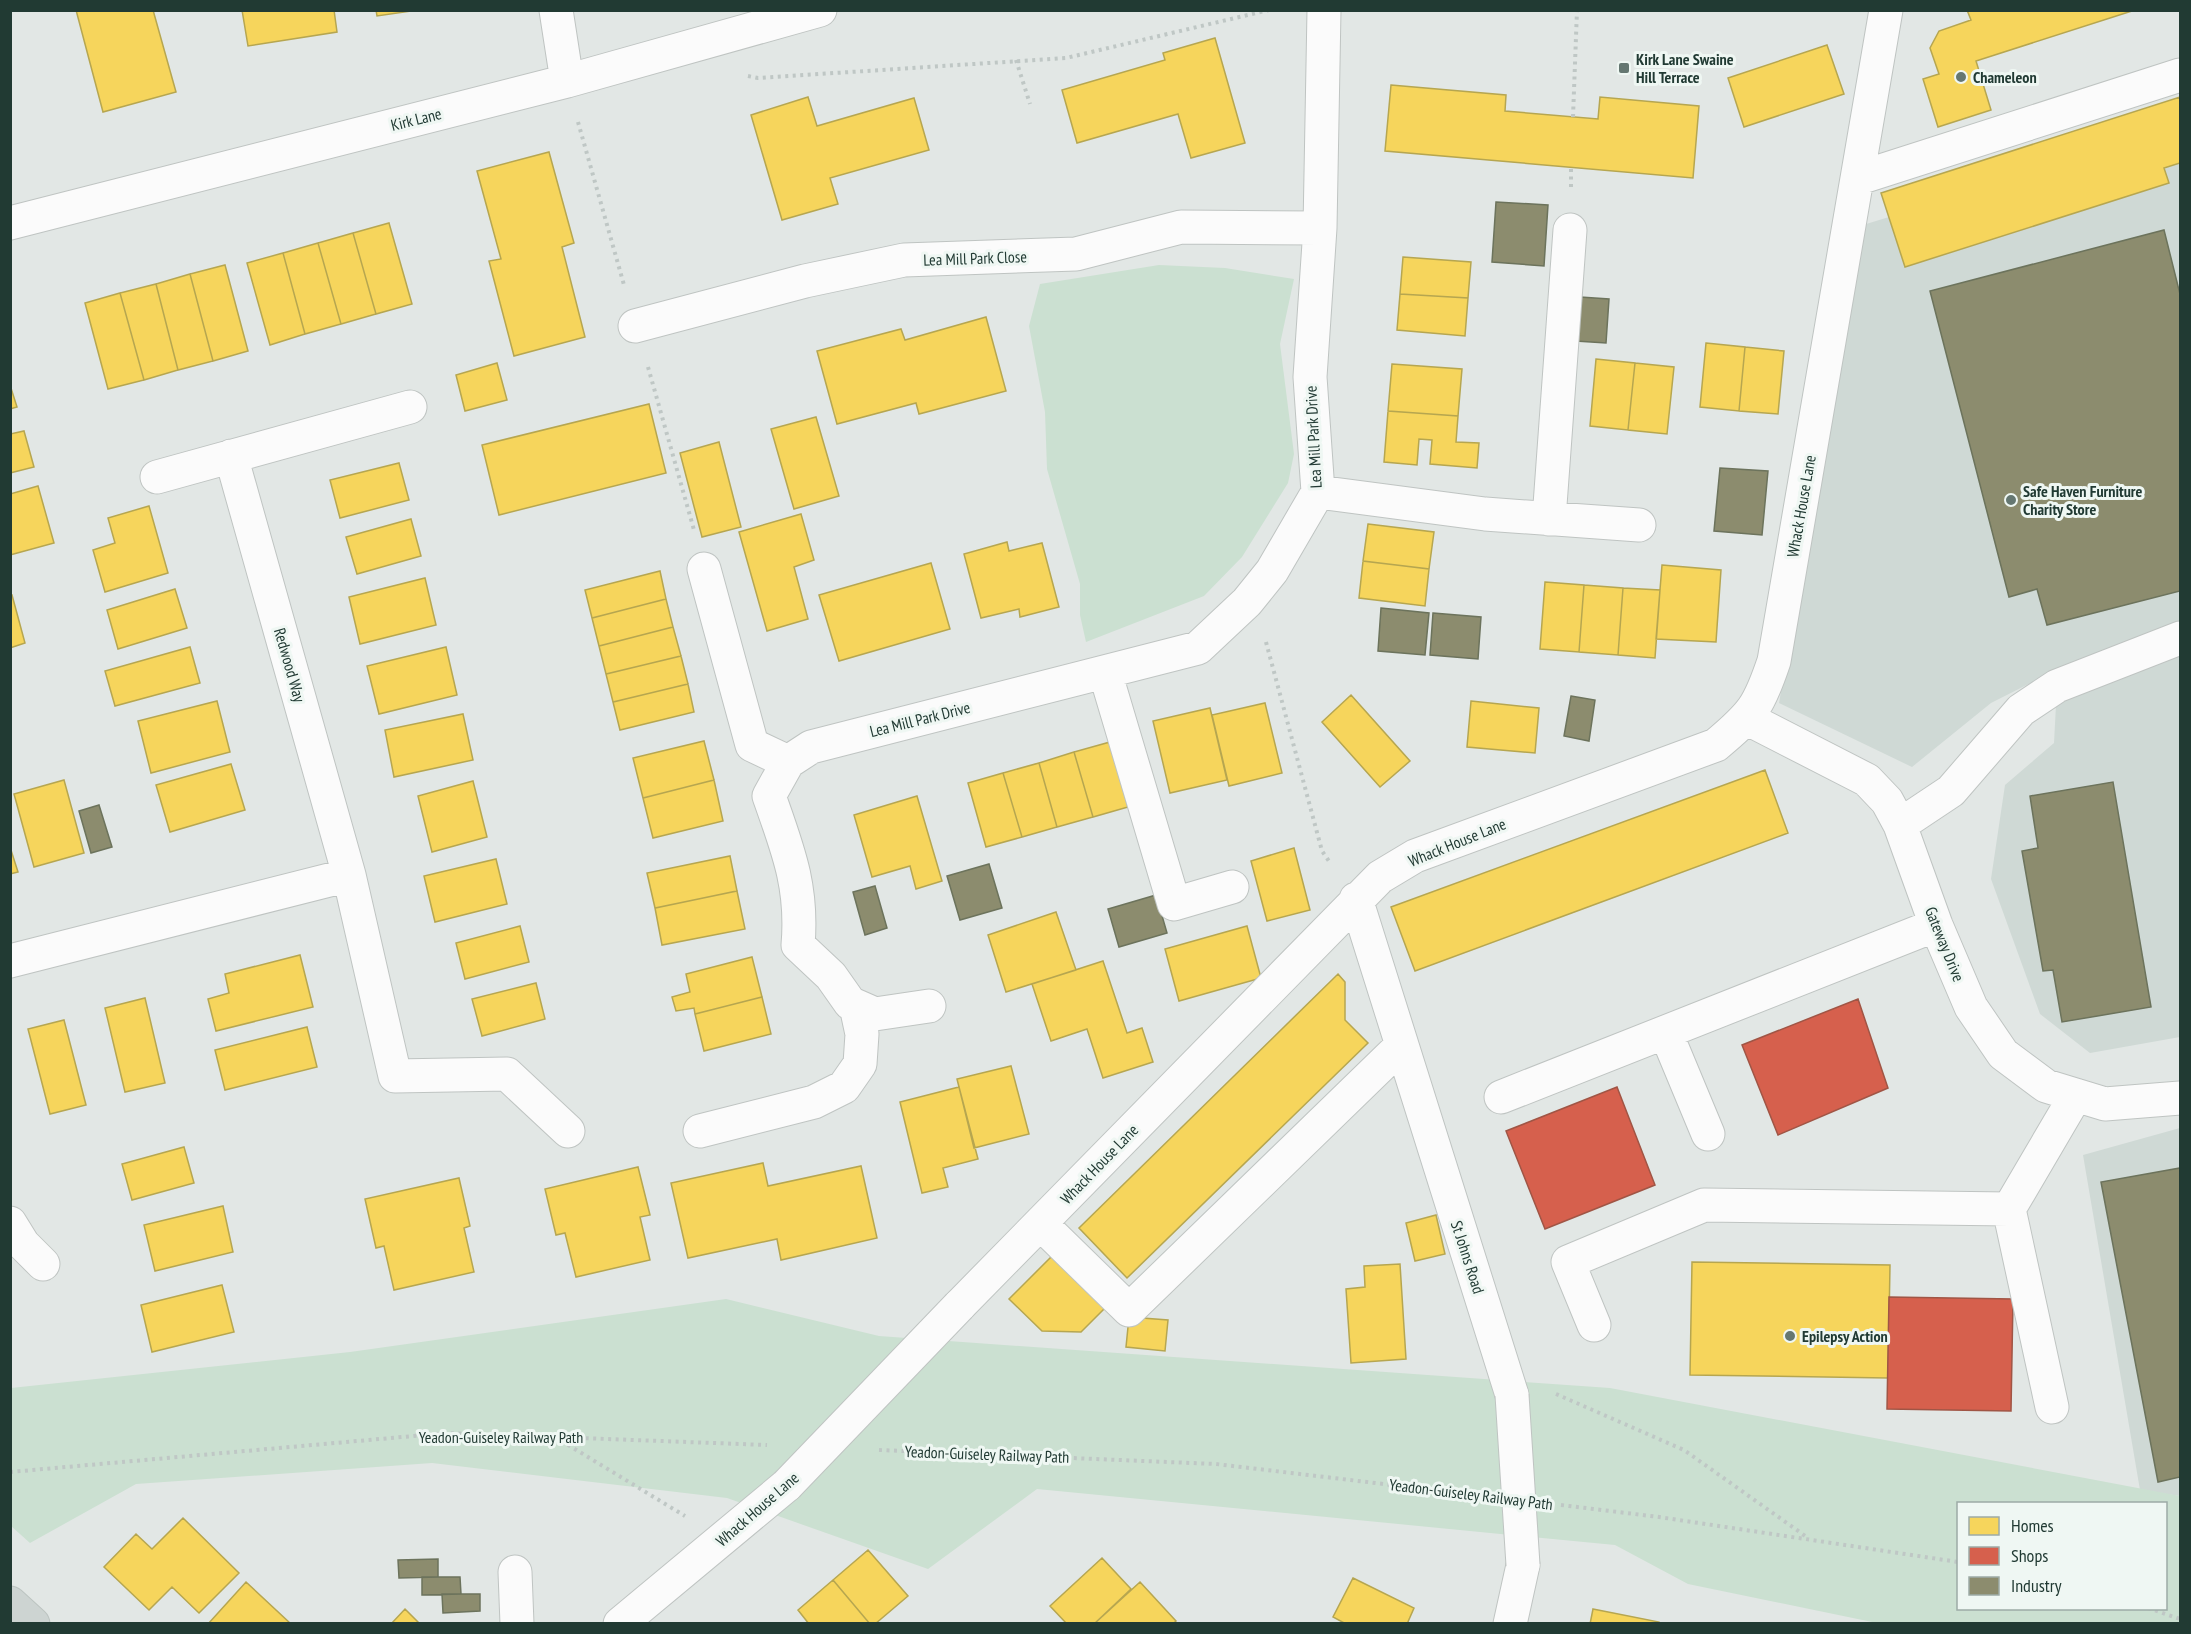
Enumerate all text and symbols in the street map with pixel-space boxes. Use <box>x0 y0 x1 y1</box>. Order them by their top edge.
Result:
place label: Kirk Lane Swaine Hill Terrace <box>1636 49 1734 87</box>
marker: Kirk Lane Swaine Hill Terrace <box>1617 61 1631 75</box>
place label: Chameleon <box>1973 67 2037 87</box>
marker: Chameleon <box>1954 70 1968 84</box>
street label: Kirk Lane <box>389 103 443 135</box>
street label: Lea Mill Park Close <box>923 246 1027 270</box>
street label: Lea Mill Park Drive <box>1300 385 1326 489</box>
street label: Whack House Lane <box>1782 453 1820 559</box>
place label: Safe Haven Furniture Charity Store <box>2023 481 2143 519</box>
marker: Safe Haven Furniture Charity Store <box>2004 493 2018 507</box>
street label: Redwood Way <box>270 626 310 704</box>
street label: Lea Mill Park Drive <box>868 697 972 741</box>
street label: Whack House Lane <box>1405 813 1509 871</box>
street label: Gateway Drive <box>1921 904 1969 984</box>
street label: Whack House Lane <box>1056 1120 1142 1208</box>
street label: St Johns Road <box>1447 1218 1489 1296</box>
place label: Epilepsy Action <box>1802 1326 1888 1346</box>
marker: Epilepsy Action <box>1783 1329 1797 1343</box>
street label: Yeadon-Guiseley Railway Path <box>419 1427 583 1447</box>
street label: Yeadon-Guiseley Railway Path <box>904 1441 1070 1467</box>
street label: Whack House Lane <box>711 1468 803 1550</box>
street label: Yeadon-Guiseley Railway Path <box>1388 1474 1554 1514</box>
legend <box>1957 1502 2167 1610</box>
text: Homes <box>2011 1514 2054 1537</box>
text: Shops <box>2011 1544 2048 1567</box>
text: Industry <box>2011 1574 2062 1597</box>

